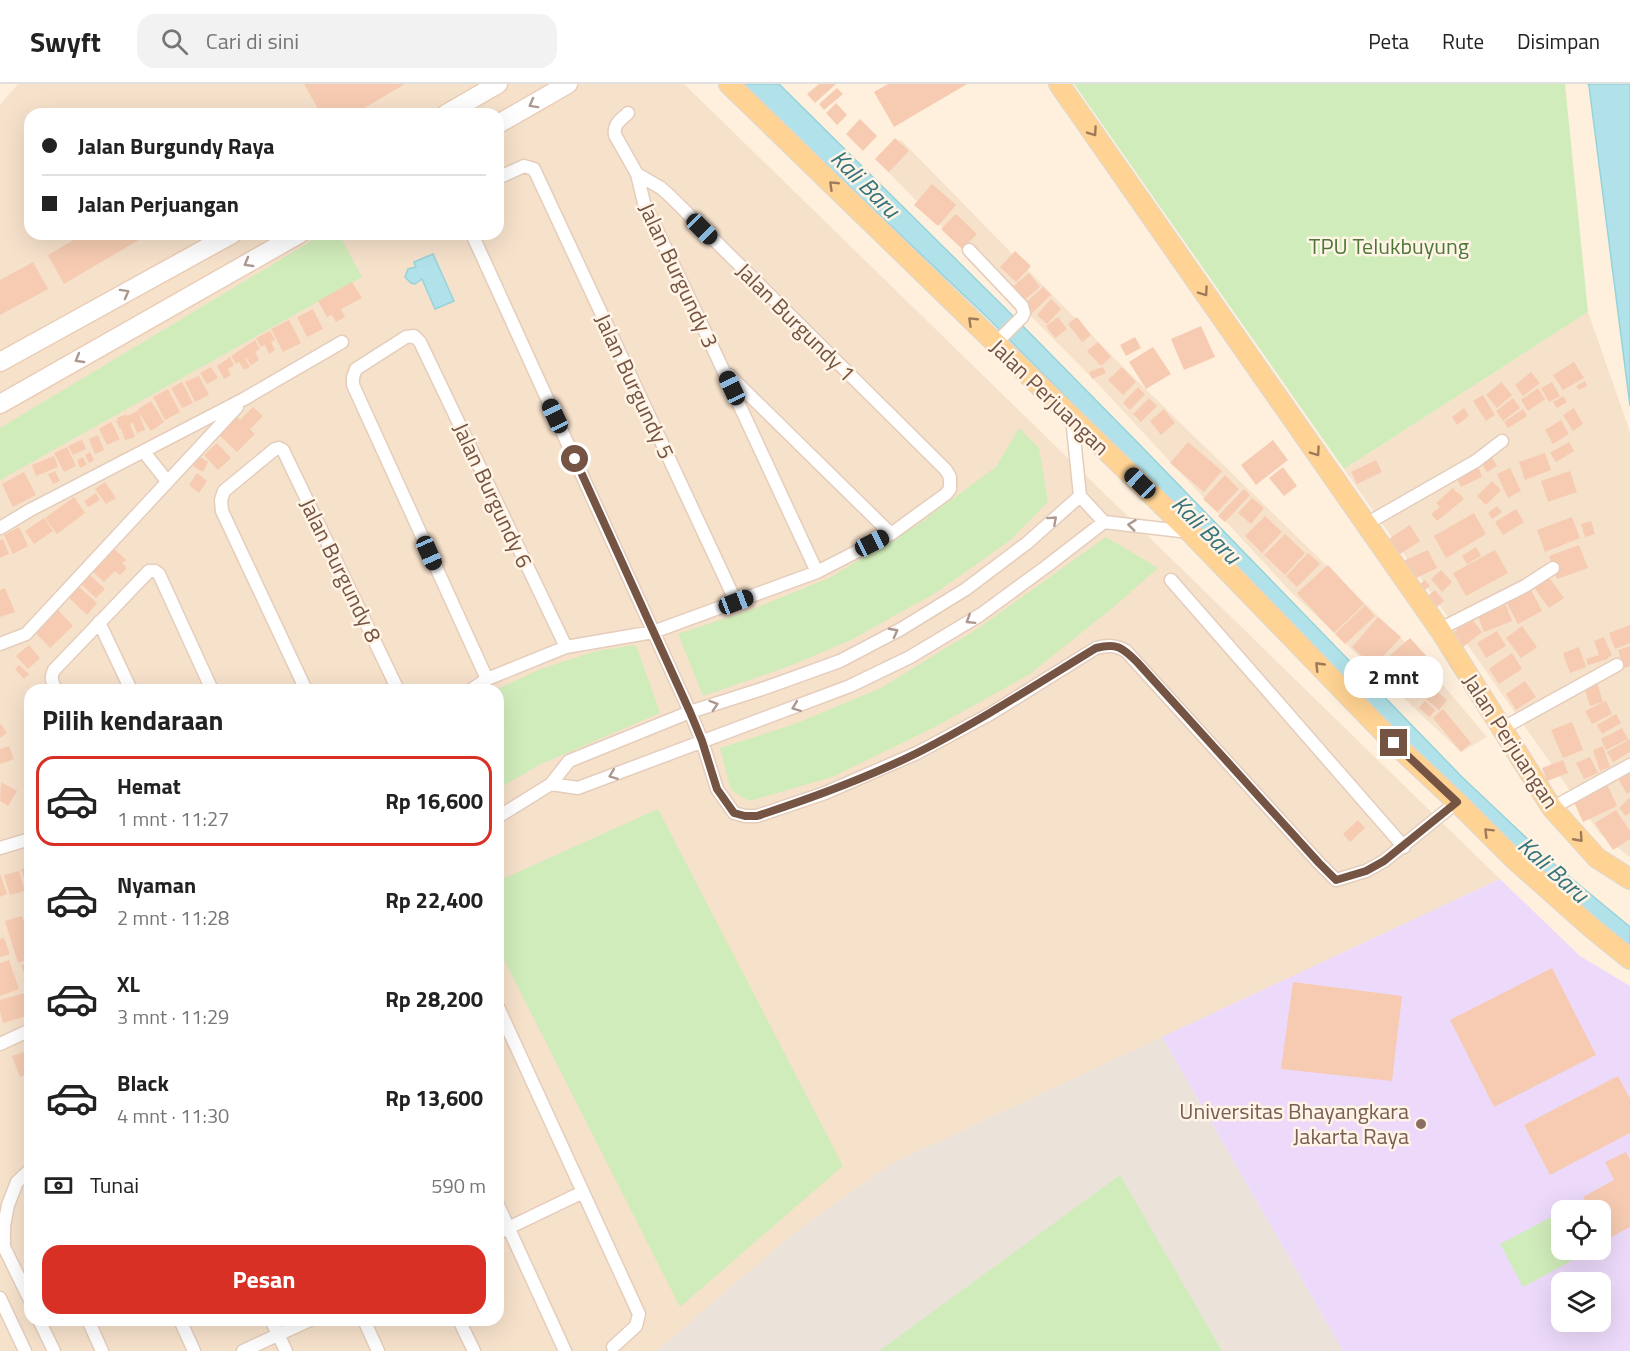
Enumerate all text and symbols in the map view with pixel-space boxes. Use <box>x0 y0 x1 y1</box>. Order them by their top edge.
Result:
search box <box>137 14 557 68</box>
text: Swyft <box>30 20 101 63</box>
text: Cari di sini <box>206 24 299 58</box>
icon: search <box>158 25 191 58</box>
text: Peta <box>1368 25 1409 57</box>
text: Rute <box>1442 25 1484 57</box>
text: Disimpan <box>1517 25 1600 57</box>
one-way arrow <box>529 97 539 108</box>
one-way arrow <box>1086 125 1097 136</box>
text: Jalan Burgundy Raya <box>78 129 275 163</box>
water label: Kali Baru <box>823 141 910 227</box>
one-way arrow <box>829 181 839 192</box>
text: Jalan Perjuangan <box>78 187 239 221</box>
street label: Jalan Burgundy 3 <box>630 197 728 353</box>
car <box>683 210 721 248</box>
park label: TPU Telukbuyung <box>1309 229 1469 263</box>
street label: Jalan Burgundy 1 <box>728 254 864 390</box>
one-way arrow <box>244 256 255 267</box>
one-way arrow <box>1197 285 1208 296</box>
one-way arrow <box>119 289 129 300</box>
street label: Jalan Burgundy 5 <box>586 308 684 464</box>
one-way arrow <box>969 318 980 329</box>
street label: Jalan Perjuangan <box>982 331 1118 463</box>
one-way arrow <box>75 352 85 363</box>
car <box>716 368 748 408</box>
car <box>539 396 571 436</box>
street label: Jalan Burgundy 6 <box>444 417 542 573</box>
route start <box>561 445 588 472</box>
one-way arrow <box>1309 445 1320 456</box>
car <box>1121 464 1159 502</box>
water label: Kali Baru <box>1164 487 1251 573</box>
street label: Jalan Burgundy 8 <box>291 492 391 648</box>
one-way arrow <box>1046 516 1057 527</box>
one-way arrow <box>1128 519 1137 532</box>
car <box>852 527 892 559</box>
car <box>413 533 445 573</box>
car <box>716 587 756 617</box>
one-way arrow <box>966 613 976 625</box>
one-way arrow <box>888 628 899 639</box>
callout: 2 mnt <box>1344 656 1444 698</box>
text: 2 mnt <box>1368 661 1419 692</box>
one-way arrow <box>1316 662 1327 673</box>
street label: Jalan Perjuangan <box>1454 667 1568 815</box>
text: Pilih kendaraan <box>42 699 224 740</box>
one-way arrow <box>708 699 719 712</box>
one-way arrow <box>791 699 802 712</box>
route end <box>1380 729 1407 756</box>
one-way arrow <box>608 767 619 780</box>
text: Hemat <box>117 769 181 803</box>
icon: car <box>45 774 99 828</box>
text: Rp 16,600 <box>385 784 483 818</box>
text: 1 mnt · 11:27 <box>117 803 229 834</box>
water label: Kali Baru <box>1510 827 1599 912</box>
one-way arrow <box>1484 829 1495 840</box>
one-way arrow <box>1572 831 1583 842</box>
text: Nyaman <box>117 868 196 902</box>
icon: car <box>45 873 99 927</box>
text: Rp 22,400 <box>385 883 483 917</box>
text: 2 mnt · 11:28 <box>117 902 229 933</box>
text: XL <box>117 967 140 1001</box>
icon: car <box>45 972 99 1026</box>
text: Rp 28,200 <box>385 982 483 1016</box>
text: 3 mnt · 11:29 <box>117 1001 229 1032</box>
text: Black <box>117 1066 169 1100</box>
icon: car <box>45 1071 99 1125</box>
text: Rp 13,600 <box>385 1081 483 1115</box>
place label: Universitas Bhayangkara Jakarta Raya <box>1179 1094 1409 1153</box>
text: 4 mnt · 11:30 <box>117 1100 229 1131</box>
marker: Universitas Bhayangkara Jakarta Raya <box>1414 1117 1428 1131</box>
text: Tunai <box>90 1168 139 1202</box>
icon: cash <box>42 1169 75 1202</box>
text: 590 m <box>431 1170 486 1201</box>
map controls <box>1551 1200 1611 1332</box>
button: locate <box>1551 1200 1611 1260</box>
button: Pesan <box>42 1245 486 1314</box>
button: layers <box>1551 1272 1611 1332</box>

